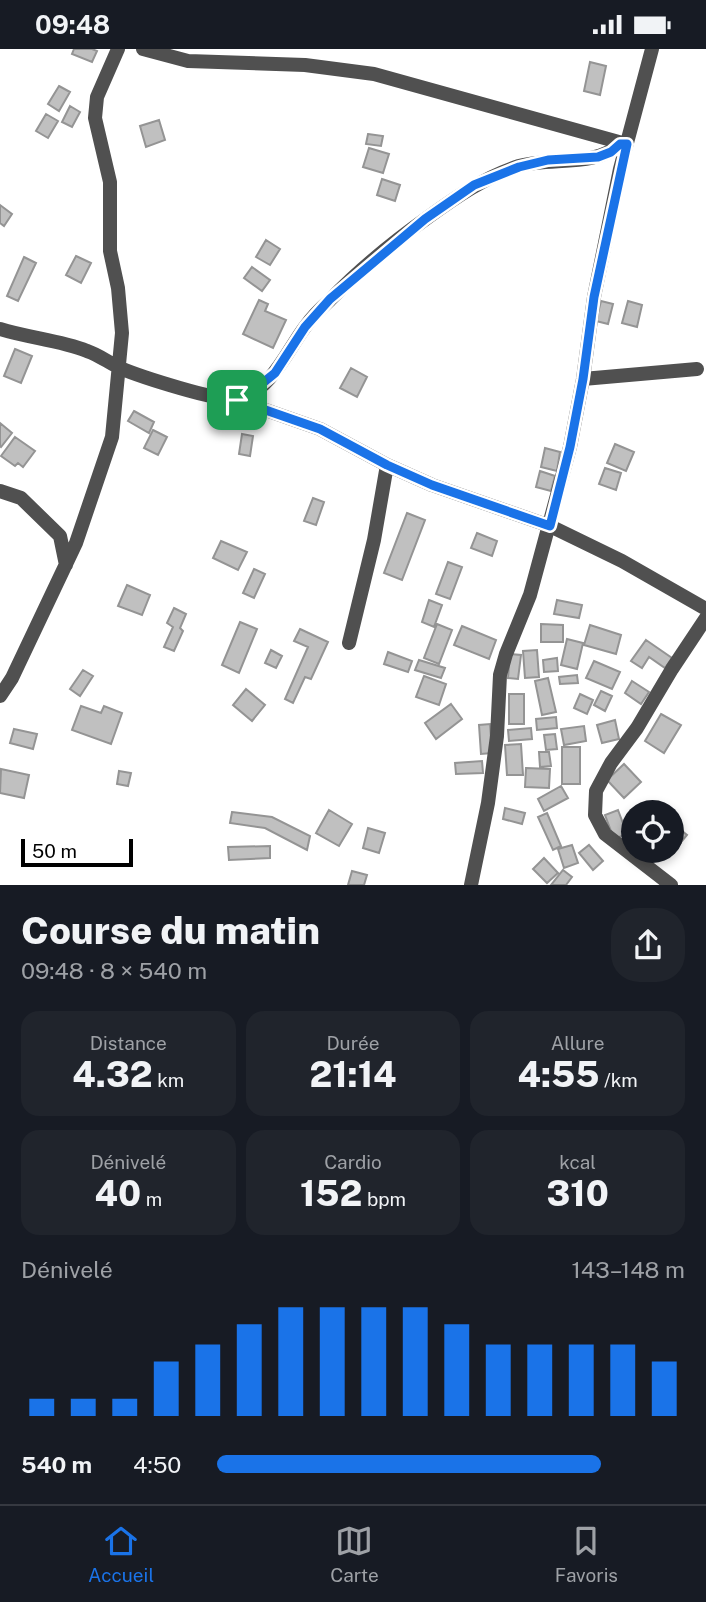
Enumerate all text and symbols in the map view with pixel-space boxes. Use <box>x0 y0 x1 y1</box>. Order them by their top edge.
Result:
text: 09:48 <box>35 9 110 40</box>
pin <box>207 370 267 430</box>
icon: arrive <box>218 381 256 419</box>
map controls <box>621 800 684 863</box>
button: locate <box>621 800 684 863</box>
scale bar <box>21 835 133 867</box>
text: 50 m <box>32 840 77 862</box>
text: Course du matin <box>21 908 320 953</box>
button: share <box>611 908 685 982</box>
text: 09:48 · 8 × 540 m <box>21 957 207 984</box>
text: Distance <box>90 1032 167 1054</box>
text: Durée <box>326 1032 380 1054</box>
text: Allure <box>551 1032 604 1054</box>
text: 4.32 <box>72 1054 153 1095</box>
text: 21:14 <box>309 1054 397 1095</box>
text: 4:55 <box>518 1054 599 1095</box>
text: km <box>153 1069 184 1091</box>
text: /km <box>599 1069 638 1091</box>
text: Dénivelé <box>90 1151 166 1173</box>
text: Cardio <box>324 1151 382 1173</box>
text: kcal <box>559 1151 596 1173</box>
text: 40 <box>95 1173 141 1214</box>
text: 152 <box>300 1173 362 1214</box>
text: 310 <box>547 1173 609 1214</box>
text: m <box>141 1188 162 1210</box>
text: bpm <box>362 1188 406 1210</box>
text: Dénivelé <box>21 1256 113 1283</box>
text: 143–148 m <box>571 1256 685 1283</box>
text: 540 m <box>21 1451 92 1478</box>
text: 4:50 <box>133 1451 181 1478</box>
tab: Accueil <box>88 1522 154 1586</box>
tab: Carte <box>330 1522 379 1586</box>
tab: Favoris <box>555 1522 618 1586</box>

